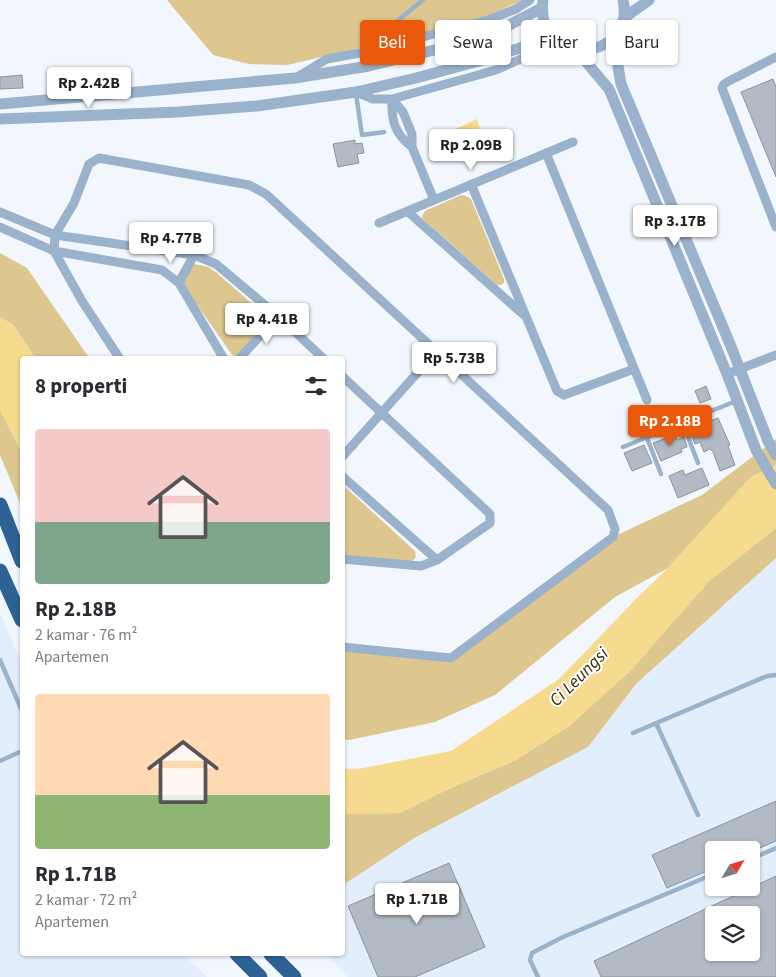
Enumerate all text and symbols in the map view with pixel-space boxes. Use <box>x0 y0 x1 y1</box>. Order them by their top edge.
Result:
chip: Beli <box>360 20 425 65</box>
chip: Sewa <box>435 20 511 65</box>
chip: Filter <box>521 20 596 65</box>
chip: Baru <box>606 20 678 65</box>
pin: Rp 2.42B <box>37 66 141 109</box>
text: Rp 2.42B <box>58 72 120 94</box>
pin: Rp 2.09B <box>419 128 523 171</box>
text: Rp 2.09B <box>440 134 502 156</box>
pin: Rp 3.17B <box>623 204 727 247</box>
text: Rp 3.17B <box>644 210 706 232</box>
pin: Rp 4.77B <box>119 222 223 264</box>
text: Rp 4.77B <box>140 227 202 249</box>
pin: Rp 4.41B <box>215 302 319 345</box>
text: Rp 4.41B <box>236 308 298 330</box>
pin: Rp 5.73B <box>402 342 506 384</box>
text: Rp 5.73B <box>423 347 485 369</box>
text: 8 properti <box>35 371 127 401</box>
icon: filters <box>302 372 330 400</box>
pin: Rp 2.18B <box>618 404 722 447</box>
text: Rp 2.18B <box>639 410 701 432</box>
icon: home <box>138 462 228 552</box>
text: Rp 2.18B <box>35 594 116 624</box>
text: 2 kamar · 76 m² <box>35 624 137 646</box>
water label: Ci Leungsi <box>544 641 615 712</box>
text: Apartemen <box>35 646 109 668</box>
icon: home <box>138 727 228 817</box>
north arrow <box>705 841 760 896</box>
map controls <box>705 841 760 961</box>
text: Rp 1.71B <box>35 859 116 889</box>
pin: Rp 1.71B <box>365 882 469 925</box>
text: Rp 1.71B <box>386 888 448 910</box>
text: 2 kamar · 72 m² <box>35 889 137 911</box>
button: layers <box>705 906 760 961</box>
text: Apartemen <box>35 911 109 933</box>

